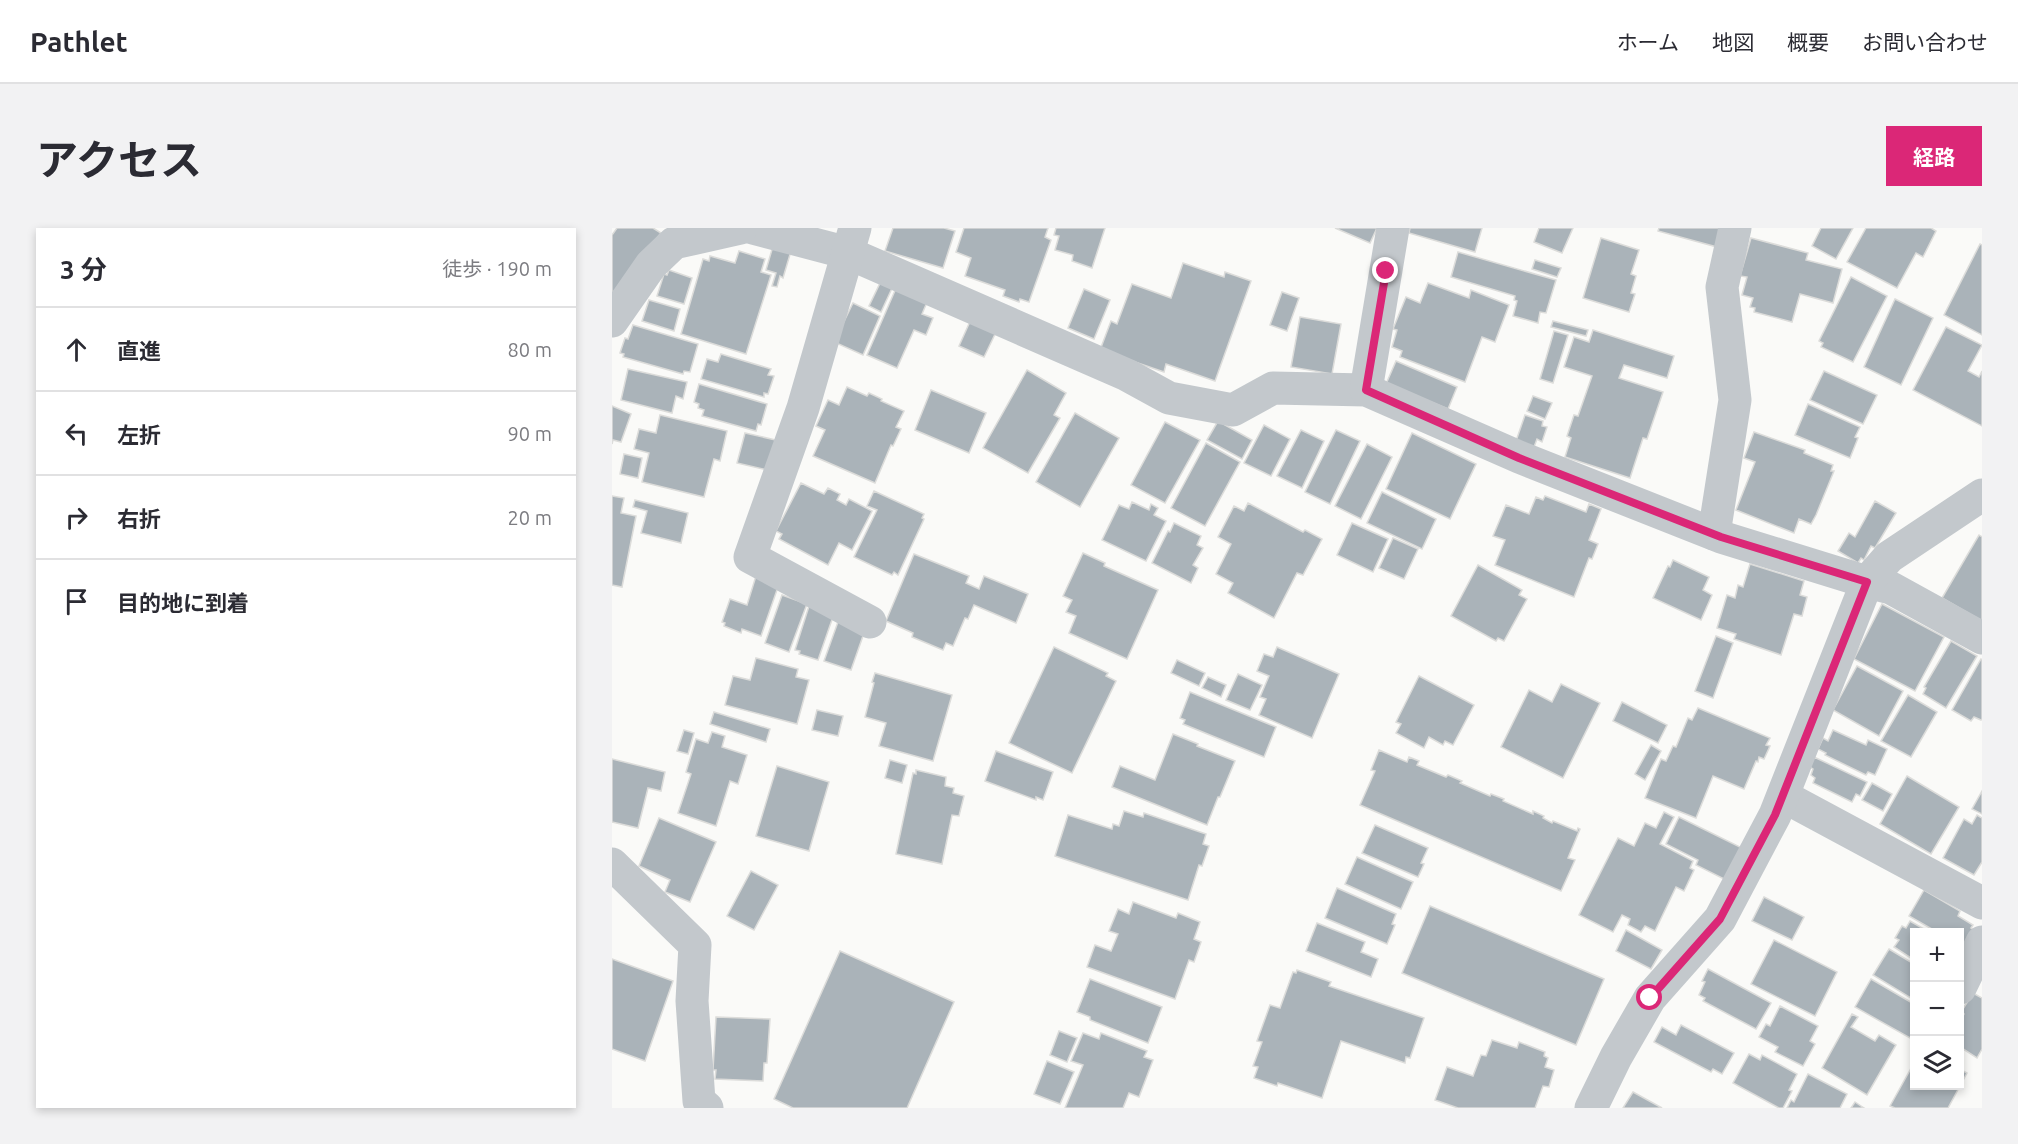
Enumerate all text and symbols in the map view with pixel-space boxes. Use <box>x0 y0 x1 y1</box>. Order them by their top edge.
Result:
text: Pathlet <box>30 26 128 57</box>
text: ホーム <box>1617 30 1679 54</box>
text: 地図 <box>1712 30 1754 54</box>
text: 概要 <box>1787 30 1829 54</box>
text: お問い合わせ <box>1862 30 1988 54</box>
button: 経路 <box>1886 126 1982 186</box>
text: アクセス <box>36 136 202 183</box>
text: 3 分 <box>60 255 107 284</box>
text: 徒歩 · 190 m <box>442 257 552 280</box>
route end <box>1372 257 1398 283</box>
icon: ahead <box>60 333 93 366</box>
text: 直進 <box>117 338 161 363</box>
text: 80 m <box>508 338 552 361</box>
icon: left <box>60 417 93 450</box>
text: 左折 <box>117 422 161 447</box>
text: 90 m <box>508 422 552 445</box>
icon: right <box>60 501 93 534</box>
text: 右折 <box>117 506 161 531</box>
text: 20 m <box>508 506 552 529</box>
icon: arrive <box>60 585 93 618</box>
text: 目的地に到着 <box>117 590 249 615</box>
map controls <box>1910 928 1964 1090</box>
button: + <box>1910 928 1964 982</box>
button: − <box>1910 982 1964 1036</box>
route start <box>1636 984 1662 1010</box>
button: layers <box>1910 1036 1964 1090</box>

